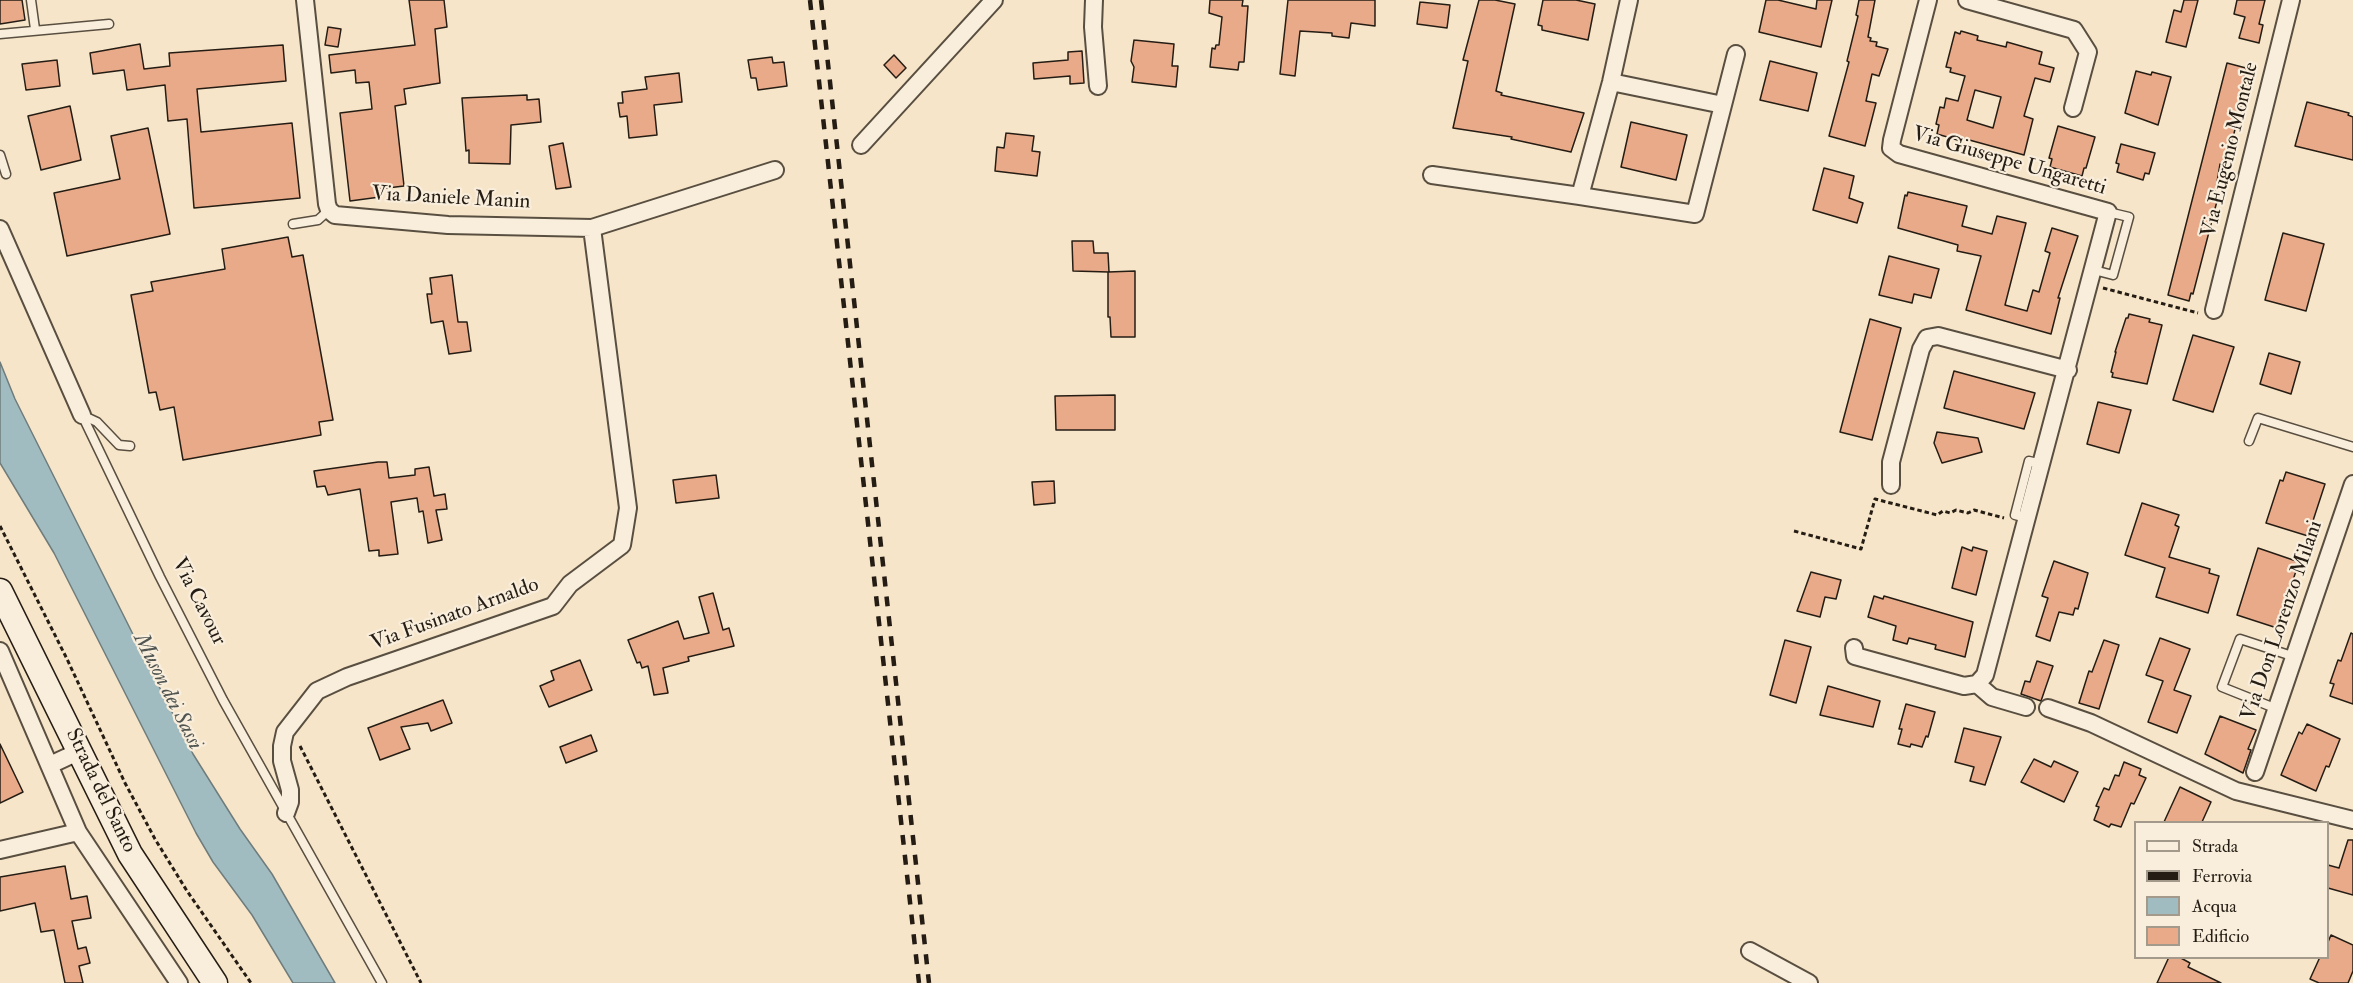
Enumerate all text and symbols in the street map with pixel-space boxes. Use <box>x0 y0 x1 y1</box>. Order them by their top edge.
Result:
street label: Via Eugenio Montale <box>2197 60 2265 240</box>
street label: Via Giuseppe Ungaretti <box>1909 122 2109 202</box>
street label: Via Daniele Manin <box>371 182 531 216</box>
street label: Via Don Lorenzo Milani <box>2237 518 2329 724</box>
street label: Via Cavour <box>165 554 231 650</box>
street label: Via Fusinato Arnaldo <box>368 573 542 657</box>
water label: Muson dei Sassi <box>126 629 208 755</box>
street label: Strada del Santo <box>59 725 141 857</box>
legend <box>2134 821 2329 959</box>
text: Strada <box>2192 835 2238 858</box>
text: Ferrovia <box>2192 865 2252 888</box>
text: Acqua <box>2192 895 2237 918</box>
text: Edificio <box>2192 925 2249 948</box>

